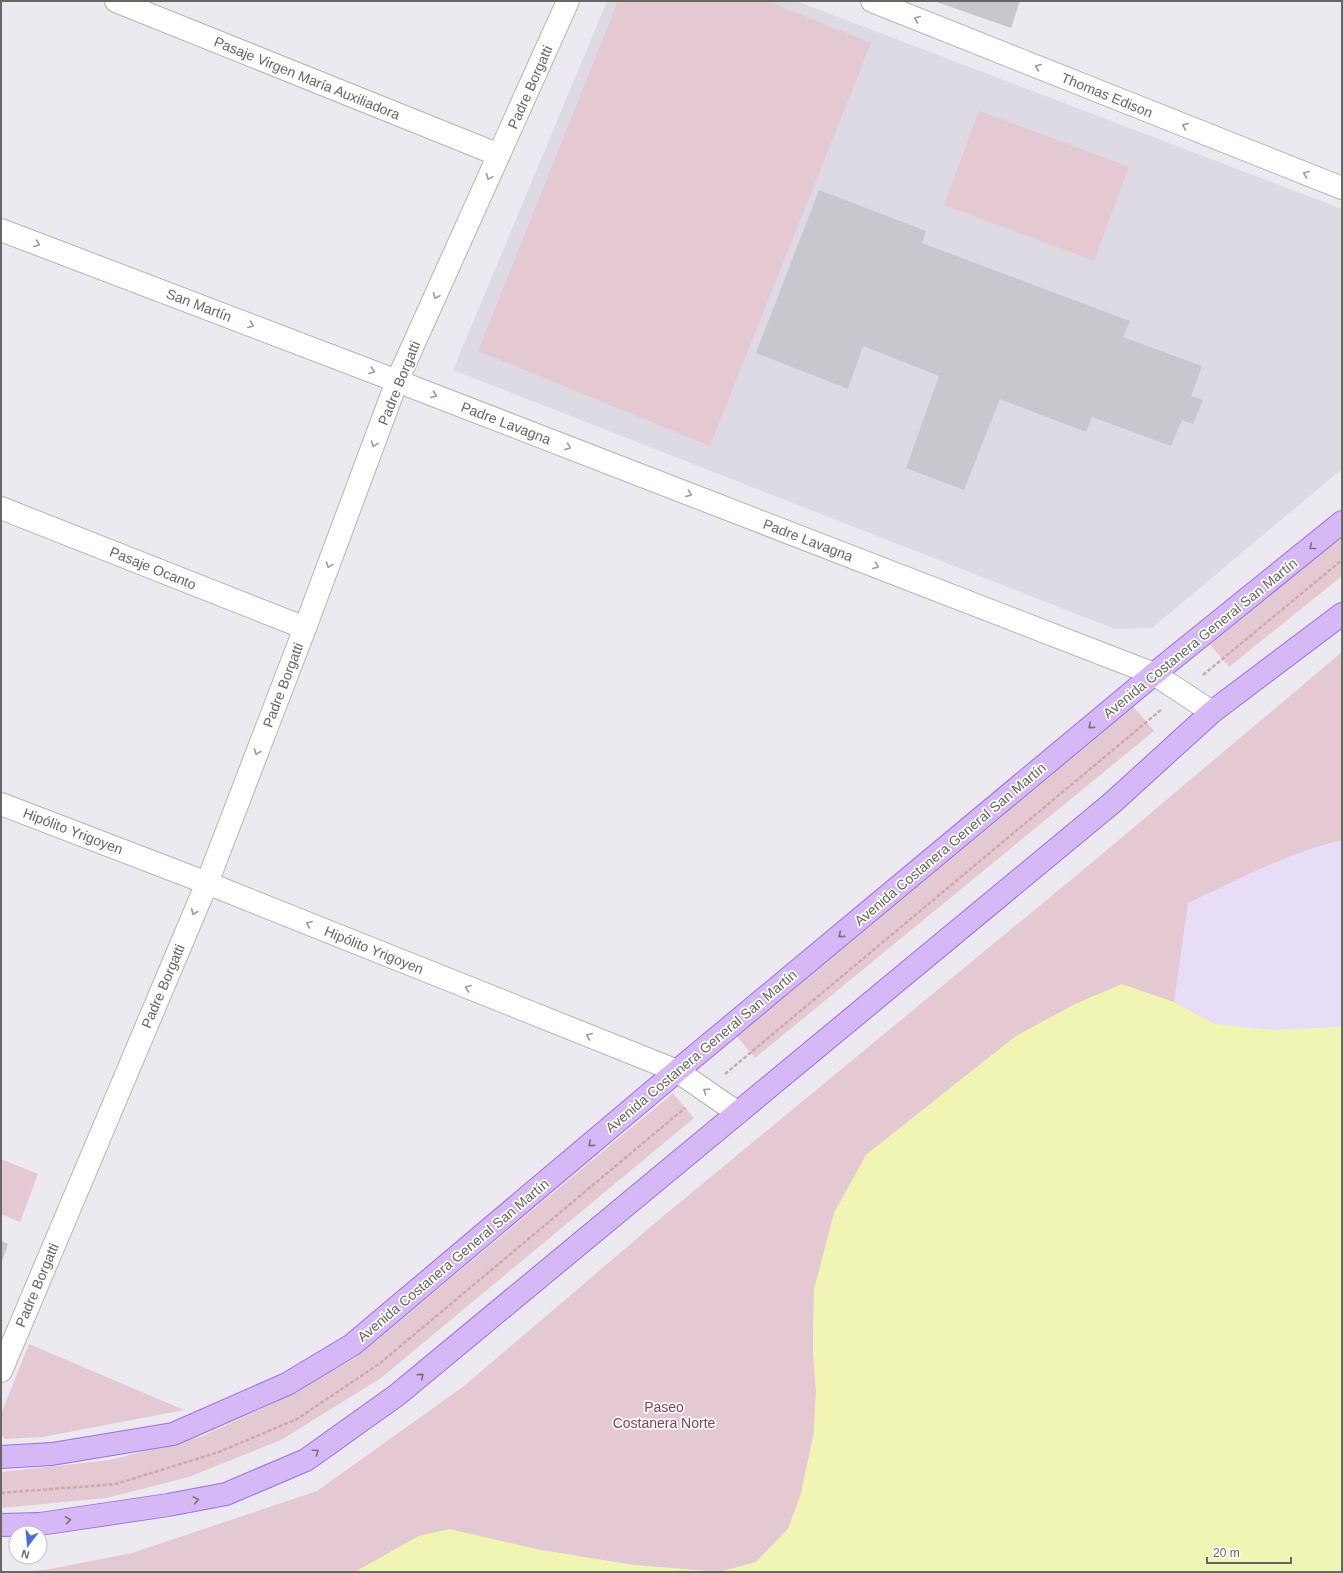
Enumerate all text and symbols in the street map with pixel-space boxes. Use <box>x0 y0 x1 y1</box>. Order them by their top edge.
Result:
one-way arrow <box>914 16 922 24</box>
street label: Pasaje Virgen María Auxiliadora <box>212 33 402 123</box>
street label: Padre Borgatti <box>504 43 556 131</box>
one-way arrow <box>1035 64 1043 72</box>
street label: Thomas Edison <box>1059 69 1155 121</box>
one-way arrow <box>1181 122 1188 130</box>
one-way arrow <box>1302 170 1309 178</box>
one-way arrow <box>486 173 494 180</box>
one-way arrow <box>34 239 41 247</box>
street label: San Martín <box>164 285 234 325</box>
one-way arrow <box>433 291 441 299</box>
one-way arrow <box>247 320 254 328</box>
street label: Padre Borgatti <box>375 339 423 427</box>
one-way arrow <box>368 367 375 375</box>
one-way arrow <box>429 390 437 398</box>
street label: Padre Lavagna <box>459 399 553 448</box>
one-way arrow <box>371 440 379 447</box>
one-way arrow <box>565 443 572 451</box>
one-way arrow <box>686 490 693 498</box>
street label: Padre Lavagna <box>761 516 855 565</box>
one-way arrow <box>1309 542 1316 549</box>
street label: Pasaje Ocanto <box>107 543 199 593</box>
street label: Avenida Costanera General San Martín <box>1100 555 1300 721</box>
one-way arrow <box>325 562 333 569</box>
one-way arrow <box>872 562 879 570</box>
street label: Padre Borgatti <box>259 640 307 730</box>
one-way arrow <box>1089 722 1096 729</box>
one-way arrow <box>254 749 262 756</box>
street label: Avenida Costanera General San Martín <box>851 759 1049 929</box>
street label: Hipólito Yrigoyen <box>21 805 125 857</box>
one-way arrow <box>191 909 199 916</box>
one-way arrow <box>305 921 313 929</box>
street label: Hipólito Yrigoyen <box>322 923 426 977</box>
one-way arrow <box>838 930 845 937</box>
street label: Padre Borgatti <box>138 942 188 1030</box>
street label: Avenida Costanera General San Martín <box>602 966 800 1136</box>
one-way arrow <box>465 984 472 992</box>
one-way arrow <box>586 1032 593 1040</box>
one-way arrow <box>703 1088 710 1096</box>
one-way arrow <box>588 1139 595 1146</box>
street label: Avenida Costanera General San Martín <box>354 1175 552 1345</box>
street label: Padre Borgatti <box>12 1241 62 1329</box>
one-way arrow <box>417 1373 424 1380</box>
park label: Paseo Costanera Norte <box>613 1399 716 1431</box>
one-way arrow <box>312 1450 319 1457</box>
one-way arrow <box>193 1496 199 1504</box>
one-way arrow <box>65 1516 71 1525</box>
north arrow <box>8 1525 48 1565</box>
scale bar <box>1207 1539 1291 1565</box>
text: 20 m <box>1213 1546 1240 1560</box>
text: N <box>20 1548 31 1561</box>

